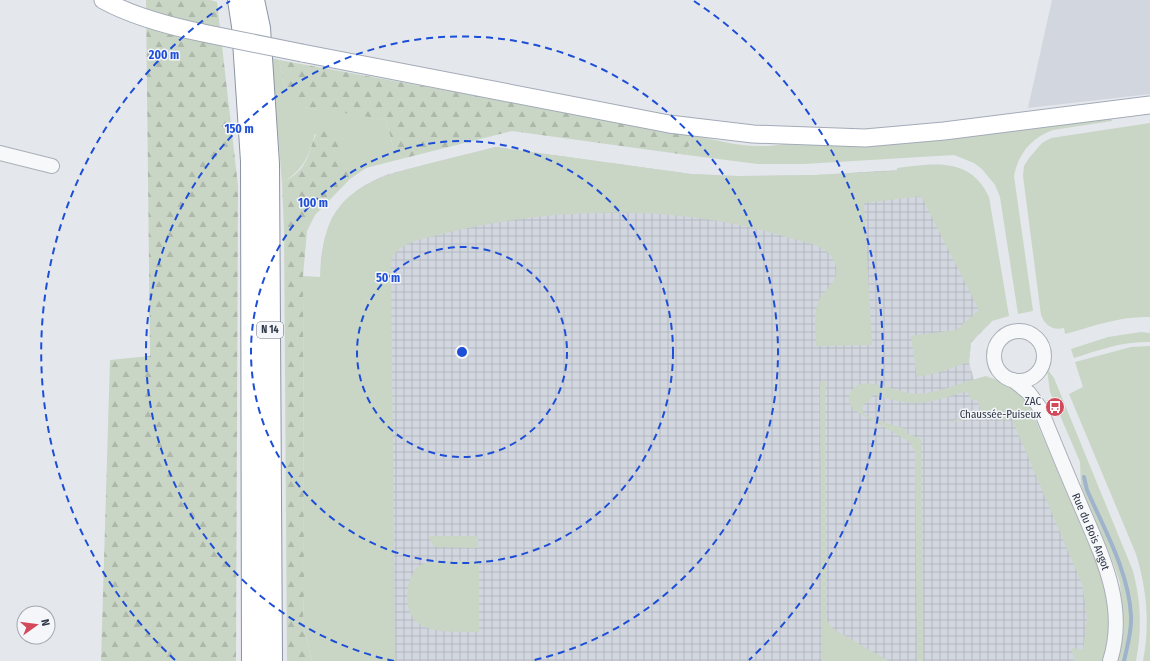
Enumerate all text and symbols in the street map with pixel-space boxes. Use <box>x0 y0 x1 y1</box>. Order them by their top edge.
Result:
text: 200 m <box>148 48 179 62</box>
text: 150 m <box>224 122 254 136</box>
text: 100 m <box>298 196 328 210</box>
text: 50 m <box>376 271 400 285</box>
road number: N 14 <box>257 322 283 338</box>
centre of rings <box>455 345 469 359</box>
place label: ZAC Chaussée-Puiseux <box>960 395 1041 421</box>
bus stop icon: ZAC Chaussée-Puiseux <box>1044 396 1066 418</box>
street label: Rue du Bois Angot <box>1070 491 1113 572</box>
north arrow <box>16 605 56 645</box>
text: N <box>38 618 52 627</box>

